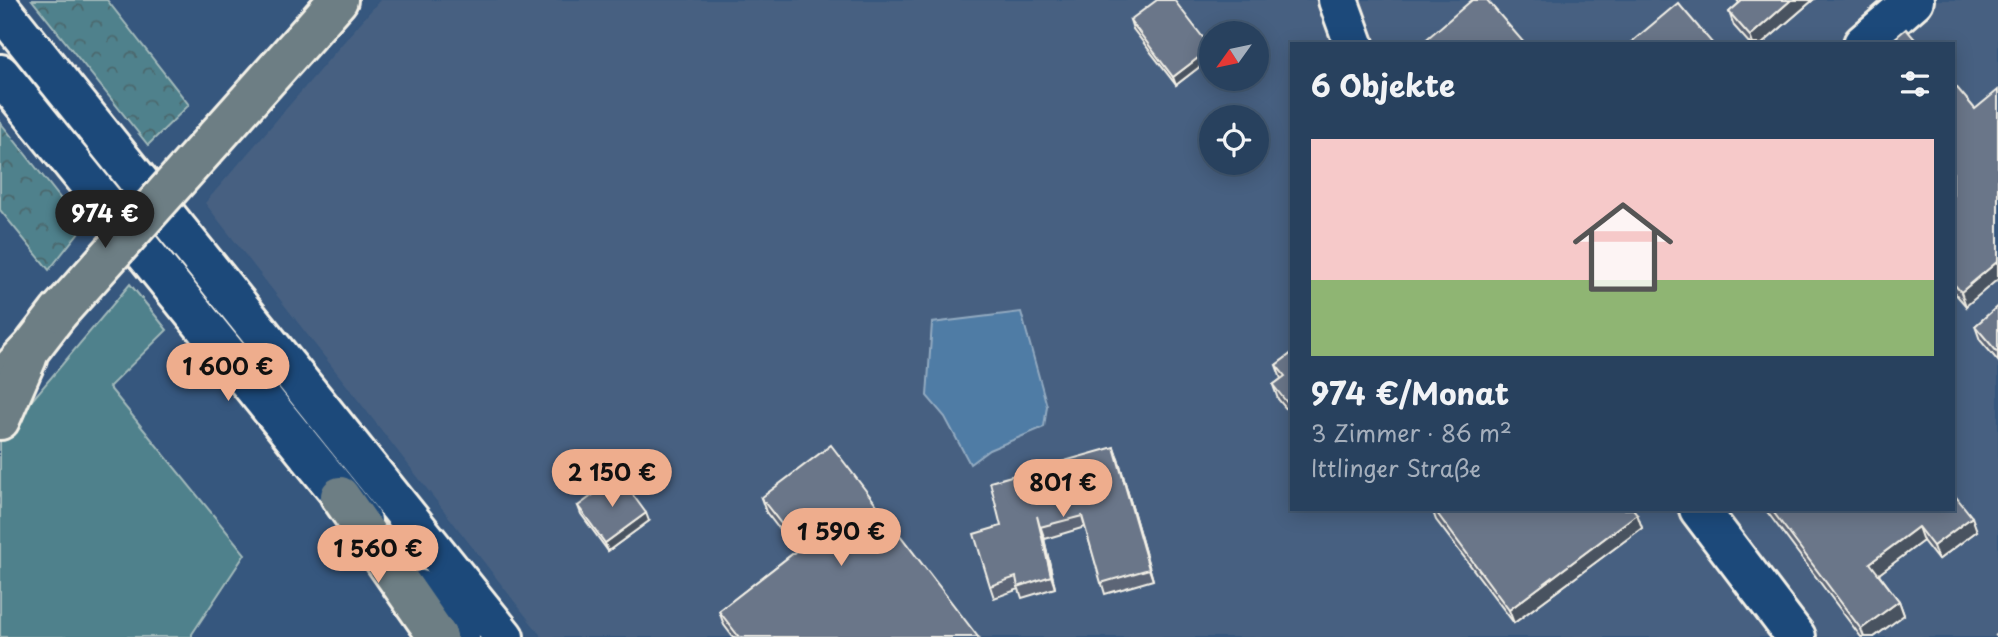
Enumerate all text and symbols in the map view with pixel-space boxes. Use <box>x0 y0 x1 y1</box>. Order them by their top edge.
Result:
north arrow <box>1199 21 1269 91</box>
map controls <box>1199 21 1269 175</box>
text: 6 Objekte <box>1311 62 1455 107</box>
icon: filters <box>1896 65 1934 103</box>
button: locate <box>1199 105 1269 175</box>
icon: home <box>1560 184 1686 310</box>
pin: 974 € <box>56 190 154 250</box>
text: 974 € <box>71 195 139 230</box>
pin: 1 600 € <box>163 344 293 403</box>
text: 1 600 € <box>182 348 274 383</box>
text: 974 €/Monat <box>1311 370 1509 415</box>
text: 3 Zimmer · 86 m² <box>1311 415 1512 450</box>
pin: 2 150 € <box>547 449 677 509</box>
text: Ittlinger Straße <box>1311 450 1481 485</box>
text: 2 150 € <box>568 454 656 489</box>
pin: 801 € <box>1014 460 1112 519</box>
text: 801 € <box>1029 464 1097 499</box>
pin: 1 590 € <box>776 508 906 568</box>
text: 1 590 € <box>797 513 885 548</box>
pin: 1 560 € <box>313 526 443 585</box>
text: 1 560 € <box>333 530 423 565</box>

